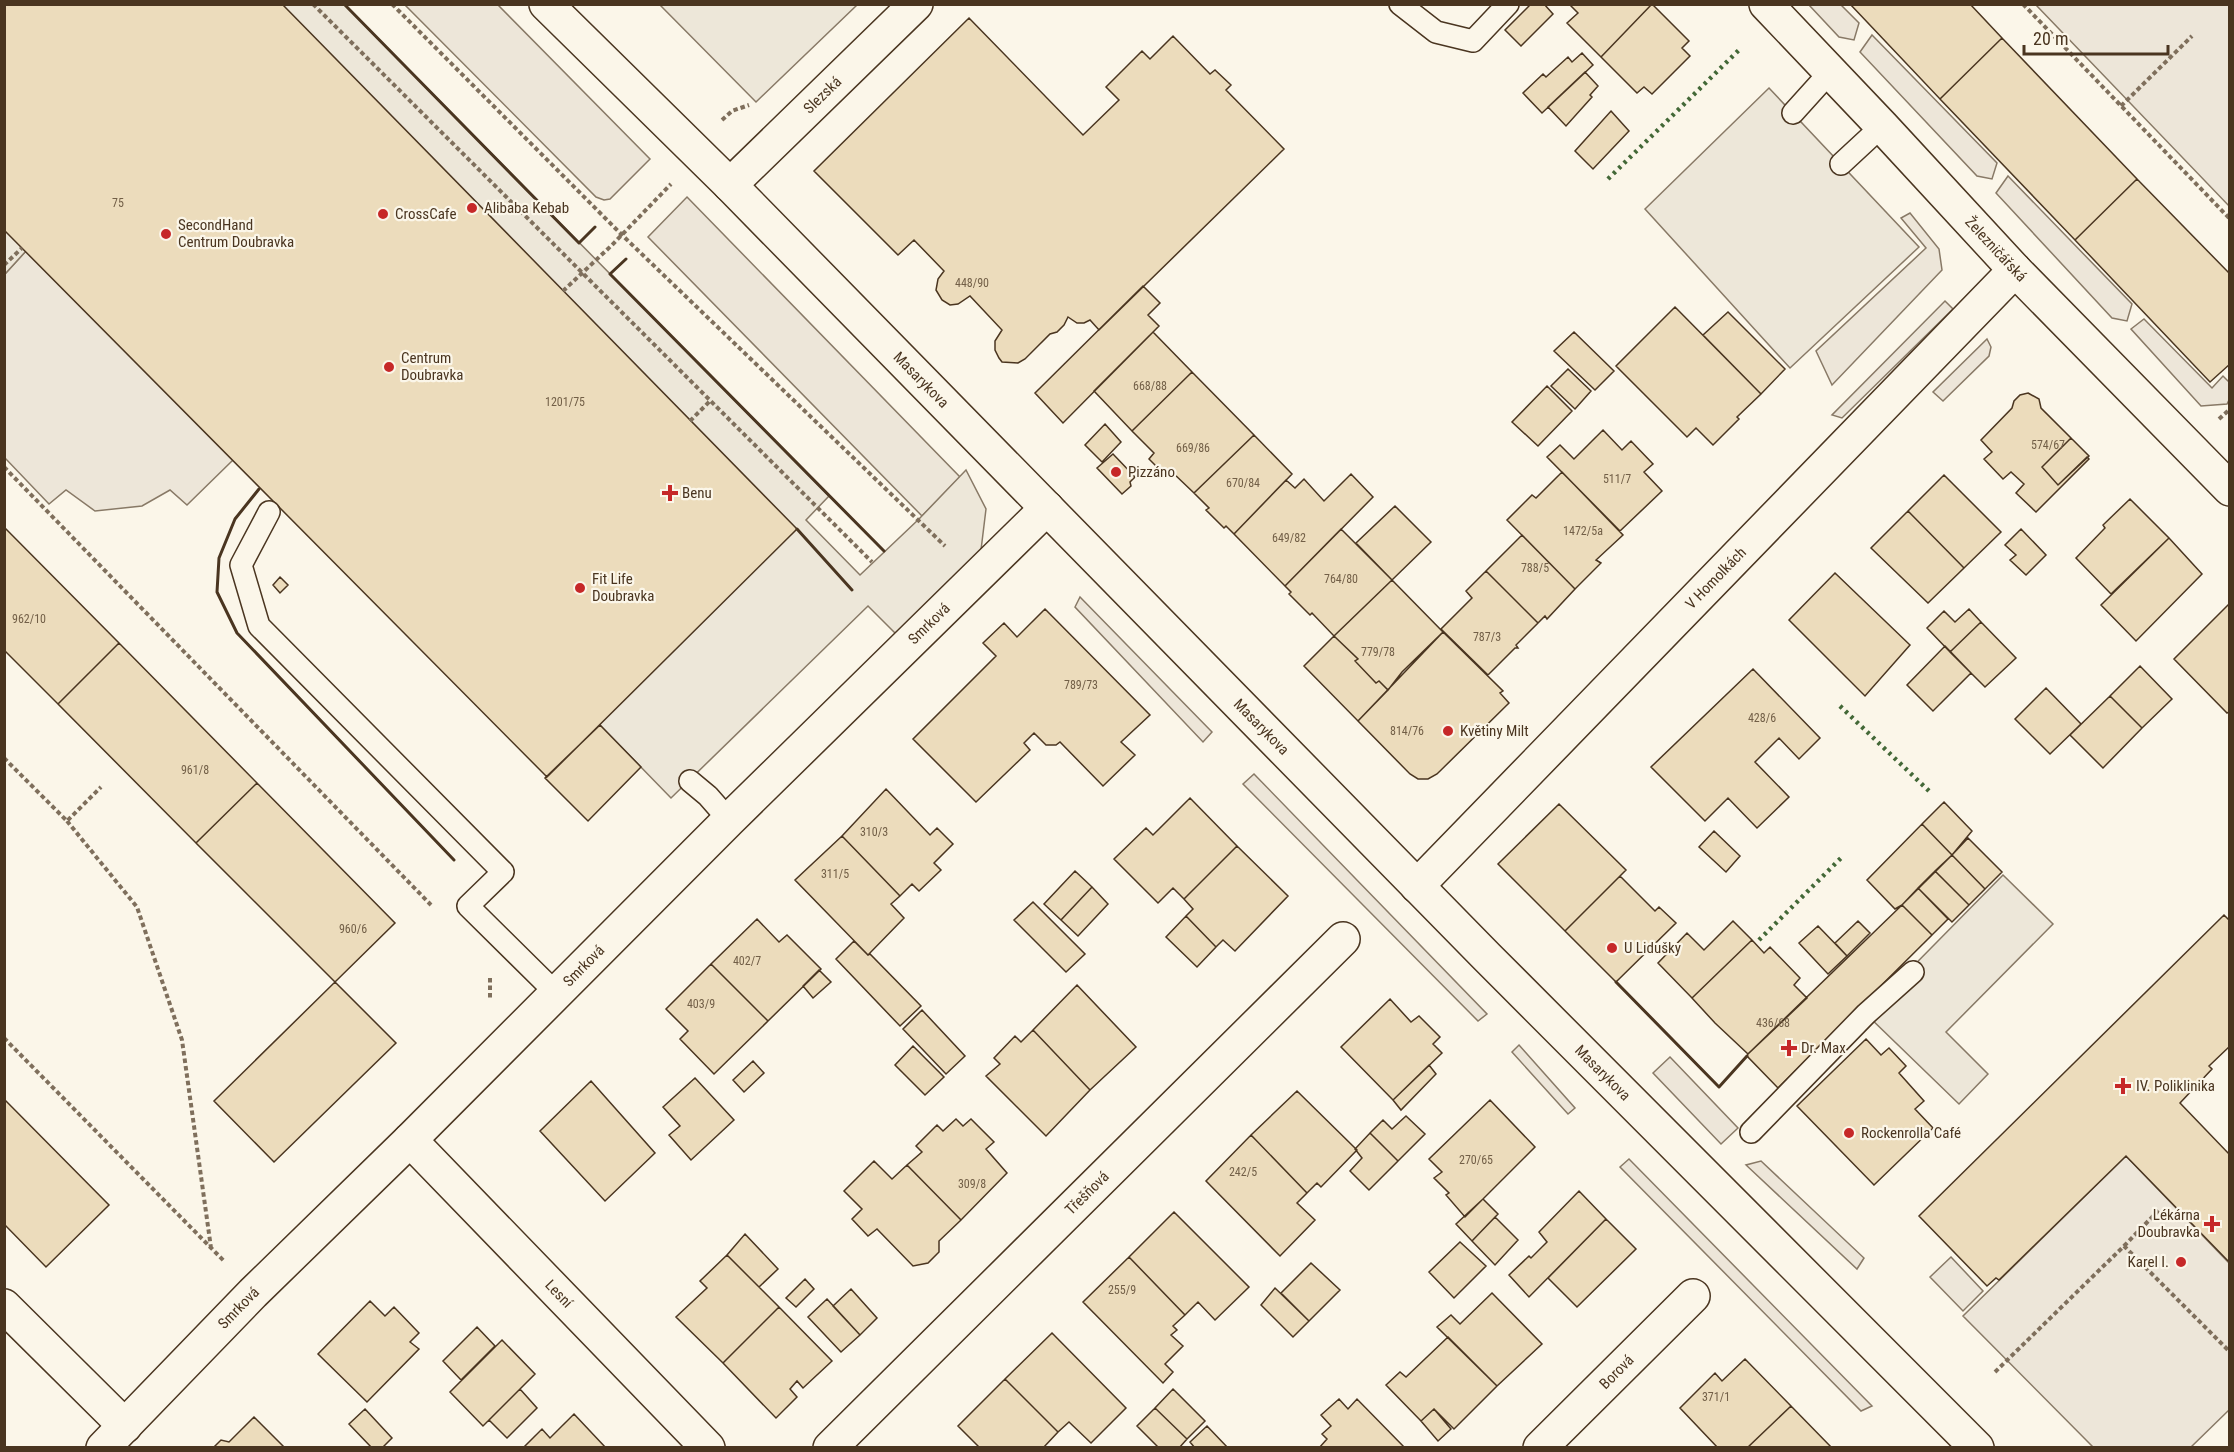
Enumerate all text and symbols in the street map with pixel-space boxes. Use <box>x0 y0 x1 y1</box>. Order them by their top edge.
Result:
scale bar <box>2024 18 2168 56</box>
text: 20 m <box>2033 28 2068 49</box>
street label: Slezská <box>800 73 845 117</box>
house number: 75 <box>112 196 124 210</box>
place label: Alibaba Kebab <box>484 199 569 217</box>
marker: Alibaba Kebab <box>465 201 479 215</box>
place label: CrossCafe <box>395 205 456 223</box>
marker: CrossCafe <box>376 207 390 221</box>
street label: Železničářská <box>1961 213 2030 285</box>
place label: SecondHand Centrum Doubravka <box>178 216 294 251</box>
marker: SecondHand Centrum Doubravka <box>159 227 173 241</box>
house number: 448/90 <box>955 276 989 290</box>
street label: Masarykova <box>890 348 952 412</box>
place label: Centrum Doubravka <box>401 349 463 384</box>
marker: Centrum Doubravka <box>382 360 396 374</box>
house number: 668/88 <box>1133 379 1167 393</box>
house number: 1201/75 <box>545 395 585 409</box>
house number: 574/67 <box>2031 438 2065 452</box>
house number: 669/86 <box>1176 441 1210 455</box>
place label: Pizzáno <box>1128 463 1175 481</box>
marker: Pizzáno <box>1109 465 1123 479</box>
house number: 511/7 <box>1603 472 1631 486</box>
house number: 670/84 <box>1226 476 1260 490</box>
place label: Benu <box>682 484 712 502</box>
marker: Benu <box>663 486 677 500</box>
house number: 1472/5a <box>1563 524 1603 538</box>
house number: 649/82 <box>1272 531 1306 545</box>
street label: V Homolkách <box>1682 544 1750 613</box>
house number: 788/5 <box>1521 561 1549 575</box>
place label: Fit Life Doubravka <box>592 570 654 605</box>
house number: 764/80 <box>1324 572 1358 586</box>
marker: Fit Life Doubravka <box>573 581 587 595</box>
street label: Smrková <box>904 599 954 648</box>
house number: 962/10 <box>12 612 46 626</box>
house number: 787/3 <box>1473 630 1501 644</box>
house number: 779/78 <box>1361 645 1395 659</box>
house number: 789/73 <box>1064 678 1098 692</box>
street label: Masarykova <box>1230 695 1293 759</box>
house number: 428/6 <box>1748 711 1776 725</box>
place label: Květiny Milt <box>1460 722 1529 740</box>
house number: 814/76 <box>1390 724 1424 738</box>
marker: Květiny Milt <box>1441 724 1455 738</box>
house number: 961/8 <box>181 763 209 777</box>
house number: 310/3 <box>860 825 888 839</box>
house number: 311/5 <box>821 867 849 881</box>
house number: 960/6 <box>339 922 367 936</box>
place label: U Lidušky <box>1624 939 1681 957</box>
street label: Smrková <box>559 941 608 990</box>
marker: U Lidušky <box>1605 941 1619 955</box>
house number: 402/7 <box>733 954 761 968</box>
house number: 403/9 <box>687 997 715 1011</box>
house number: 436/68 <box>1756 1016 1790 1030</box>
place label: Dr. Max <box>1801 1039 1846 1057</box>
street label: Masarykova <box>1571 1041 1634 1104</box>
marker: Dr. Max <box>1782 1041 1796 1055</box>
marker: IV. Poliklinika <box>2114 1077 2132 1095</box>
place label: IV. Poliklinika <box>2136 1077 2215 1095</box>
place label: Rockenrolla Café <box>1861 1124 1961 1142</box>
marker: Rockenrolla Café <box>1842 1126 1856 1140</box>
house number: 270/65 <box>1459 1153 1493 1167</box>
house number: 242/5 <box>1229 1165 1257 1179</box>
street label: Třešňová <box>1061 1168 1113 1219</box>
house number: 309/8 <box>958 1177 986 1191</box>
place label: Lékárna Doubravka <box>2138 1206 2200 1241</box>
marker: Lékárna Doubravka <box>2205 1217 2219 1231</box>
place label: Karel I. <box>2128 1253 2169 1271</box>
marker: Karel I. <box>2174 1255 2188 1269</box>
street label: Lesní <box>541 1276 577 1313</box>
street label: Smrková <box>214 1283 263 1333</box>
house number: 255/9 <box>1108 1283 1136 1297</box>
street label: Borová <box>1596 1351 1638 1393</box>
house number: 371/1 <box>1702 1390 1730 1404</box>

